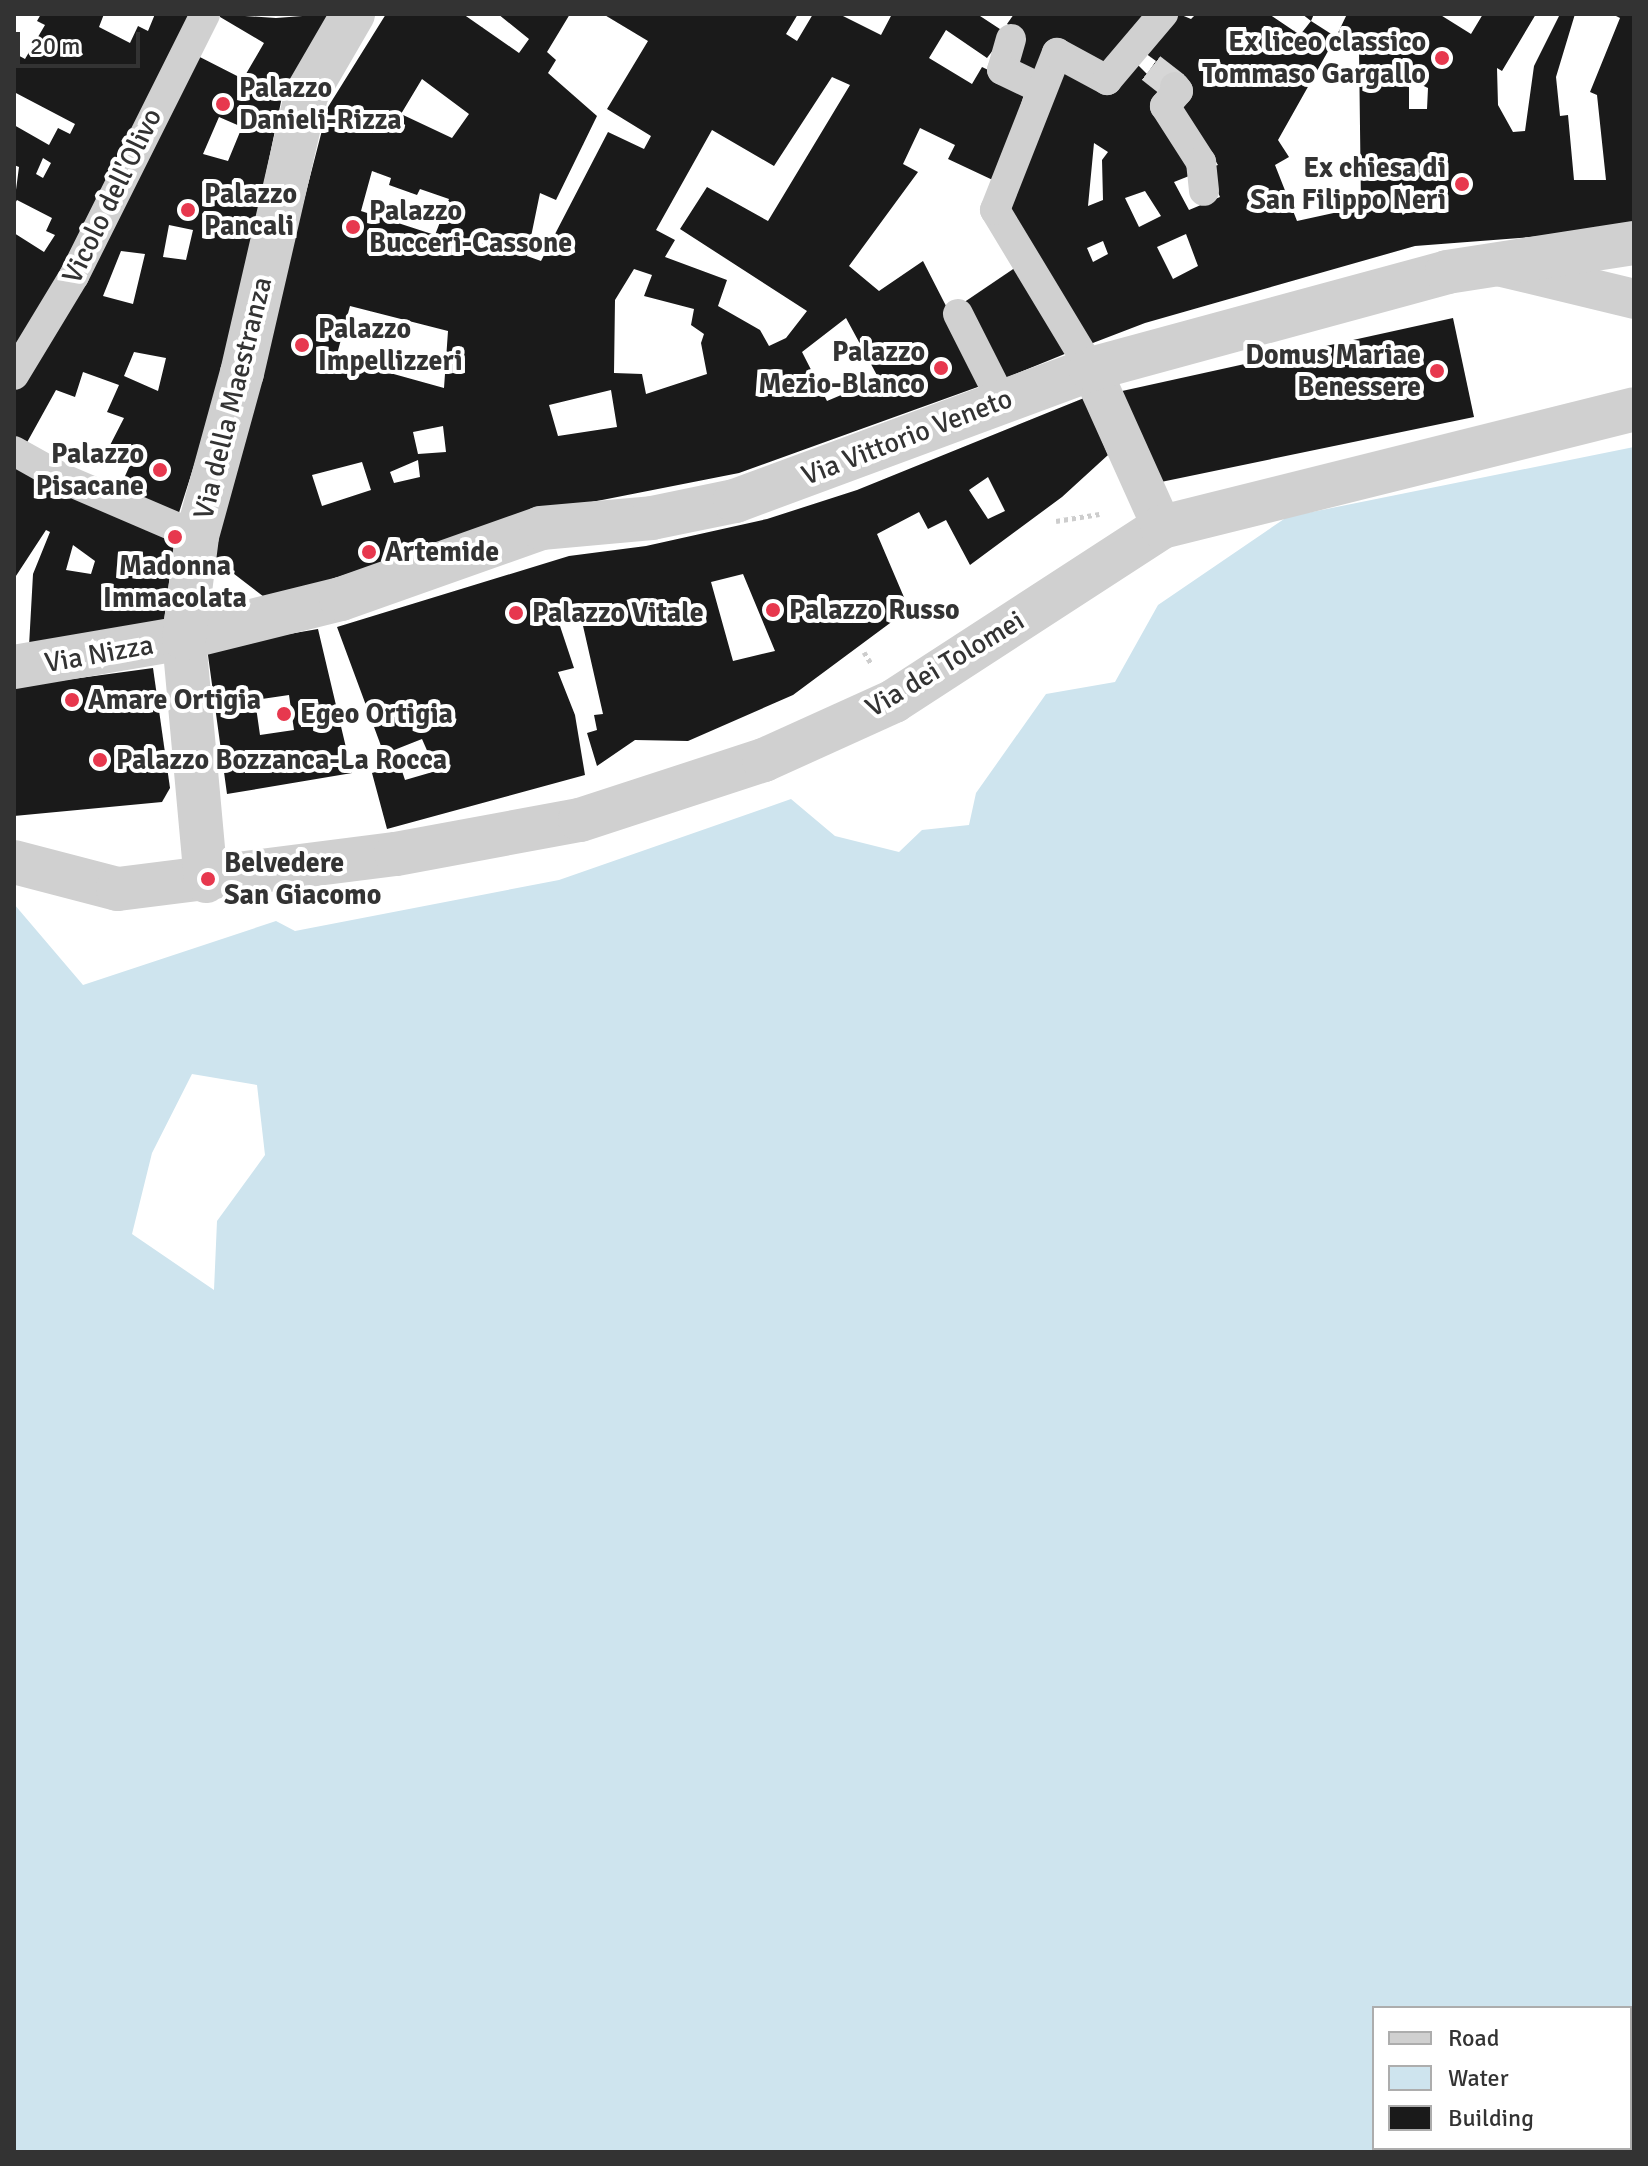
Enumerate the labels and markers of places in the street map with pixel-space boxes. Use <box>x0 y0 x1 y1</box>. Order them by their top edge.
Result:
place label: Ex liceo classico Tommaso Gargallo <box>1202 25 1426 91</box>
marker: Ex liceo classico Tommaso Gargallo <box>1433 49 1451 67</box>
place label: Palazzo Danieli-Rizza <box>239 71 402 137</box>
marker: Palazzo Danieli-Rizza <box>214 95 232 113</box>
place label: Ex chiesa di San Filippo Neri <box>1250 151 1446 217</box>
marker: Ex chiesa di San Filippo Neri <box>1453 175 1471 193</box>
place label: Palazzo Pancali <box>204 177 297 243</box>
place label: Palazzo Bucceri-Cassone <box>369 194 572 260</box>
marker: Palazzo Pancali <box>179 201 197 219</box>
marker: Palazzo Bucceri-Cassone <box>344 218 362 236</box>
place label: Palazzo Impellizzeri <box>318 312 462 378</box>
place label: Palazzo Mezio-Blanco <box>758 335 925 401</box>
marker: Palazzo Impellizzeri <box>293 336 311 354</box>
place label: Domus Mariae Benessere <box>1245 338 1421 404</box>
marker: Palazzo Mezio-Blanco <box>932 359 950 377</box>
marker: Domus Mariae Benessere <box>1428 362 1446 380</box>
place label: Palazzo Pisacane <box>36 437 144 503</box>
marker: Palazzo Pisacane <box>151 461 169 479</box>
marker: Madonna Immacolata <box>166 528 184 546</box>
place label: Artemide <box>385 535 499 569</box>
marker: Artemide <box>360 543 378 561</box>
place label: Madonna Immacolata <box>103 549 247 615</box>
place label: Palazzo Russo <box>789 593 960 627</box>
place label: Palazzo Vitale <box>532 596 704 630</box>
marker: Palazzo Russo <box>764 601 782 619</box>
marker: Palazzo Vitale <box>507 604 525 622</box>
place label: Amare Ortigia <box>88 683 261 717</box>
marker: Amare Ortigia <box>63 691 81 709</box>
place label: Egeo Ortigia <box>300 697 453 731</box>
marker: Egeo Ortigia <box>275 705 293 723</box>
place label: Palazzo Bozzanca-La Rocca <box>116 743 447 777</box>
marker: Palazzo Bozzanca-La Rocca <box>91 751 109 769</box>
place label: Belvedere San Giacomo <box>224 846 381 912</box>
marker: Belvedere San Giacomo <box>199 870 217 888</box>

